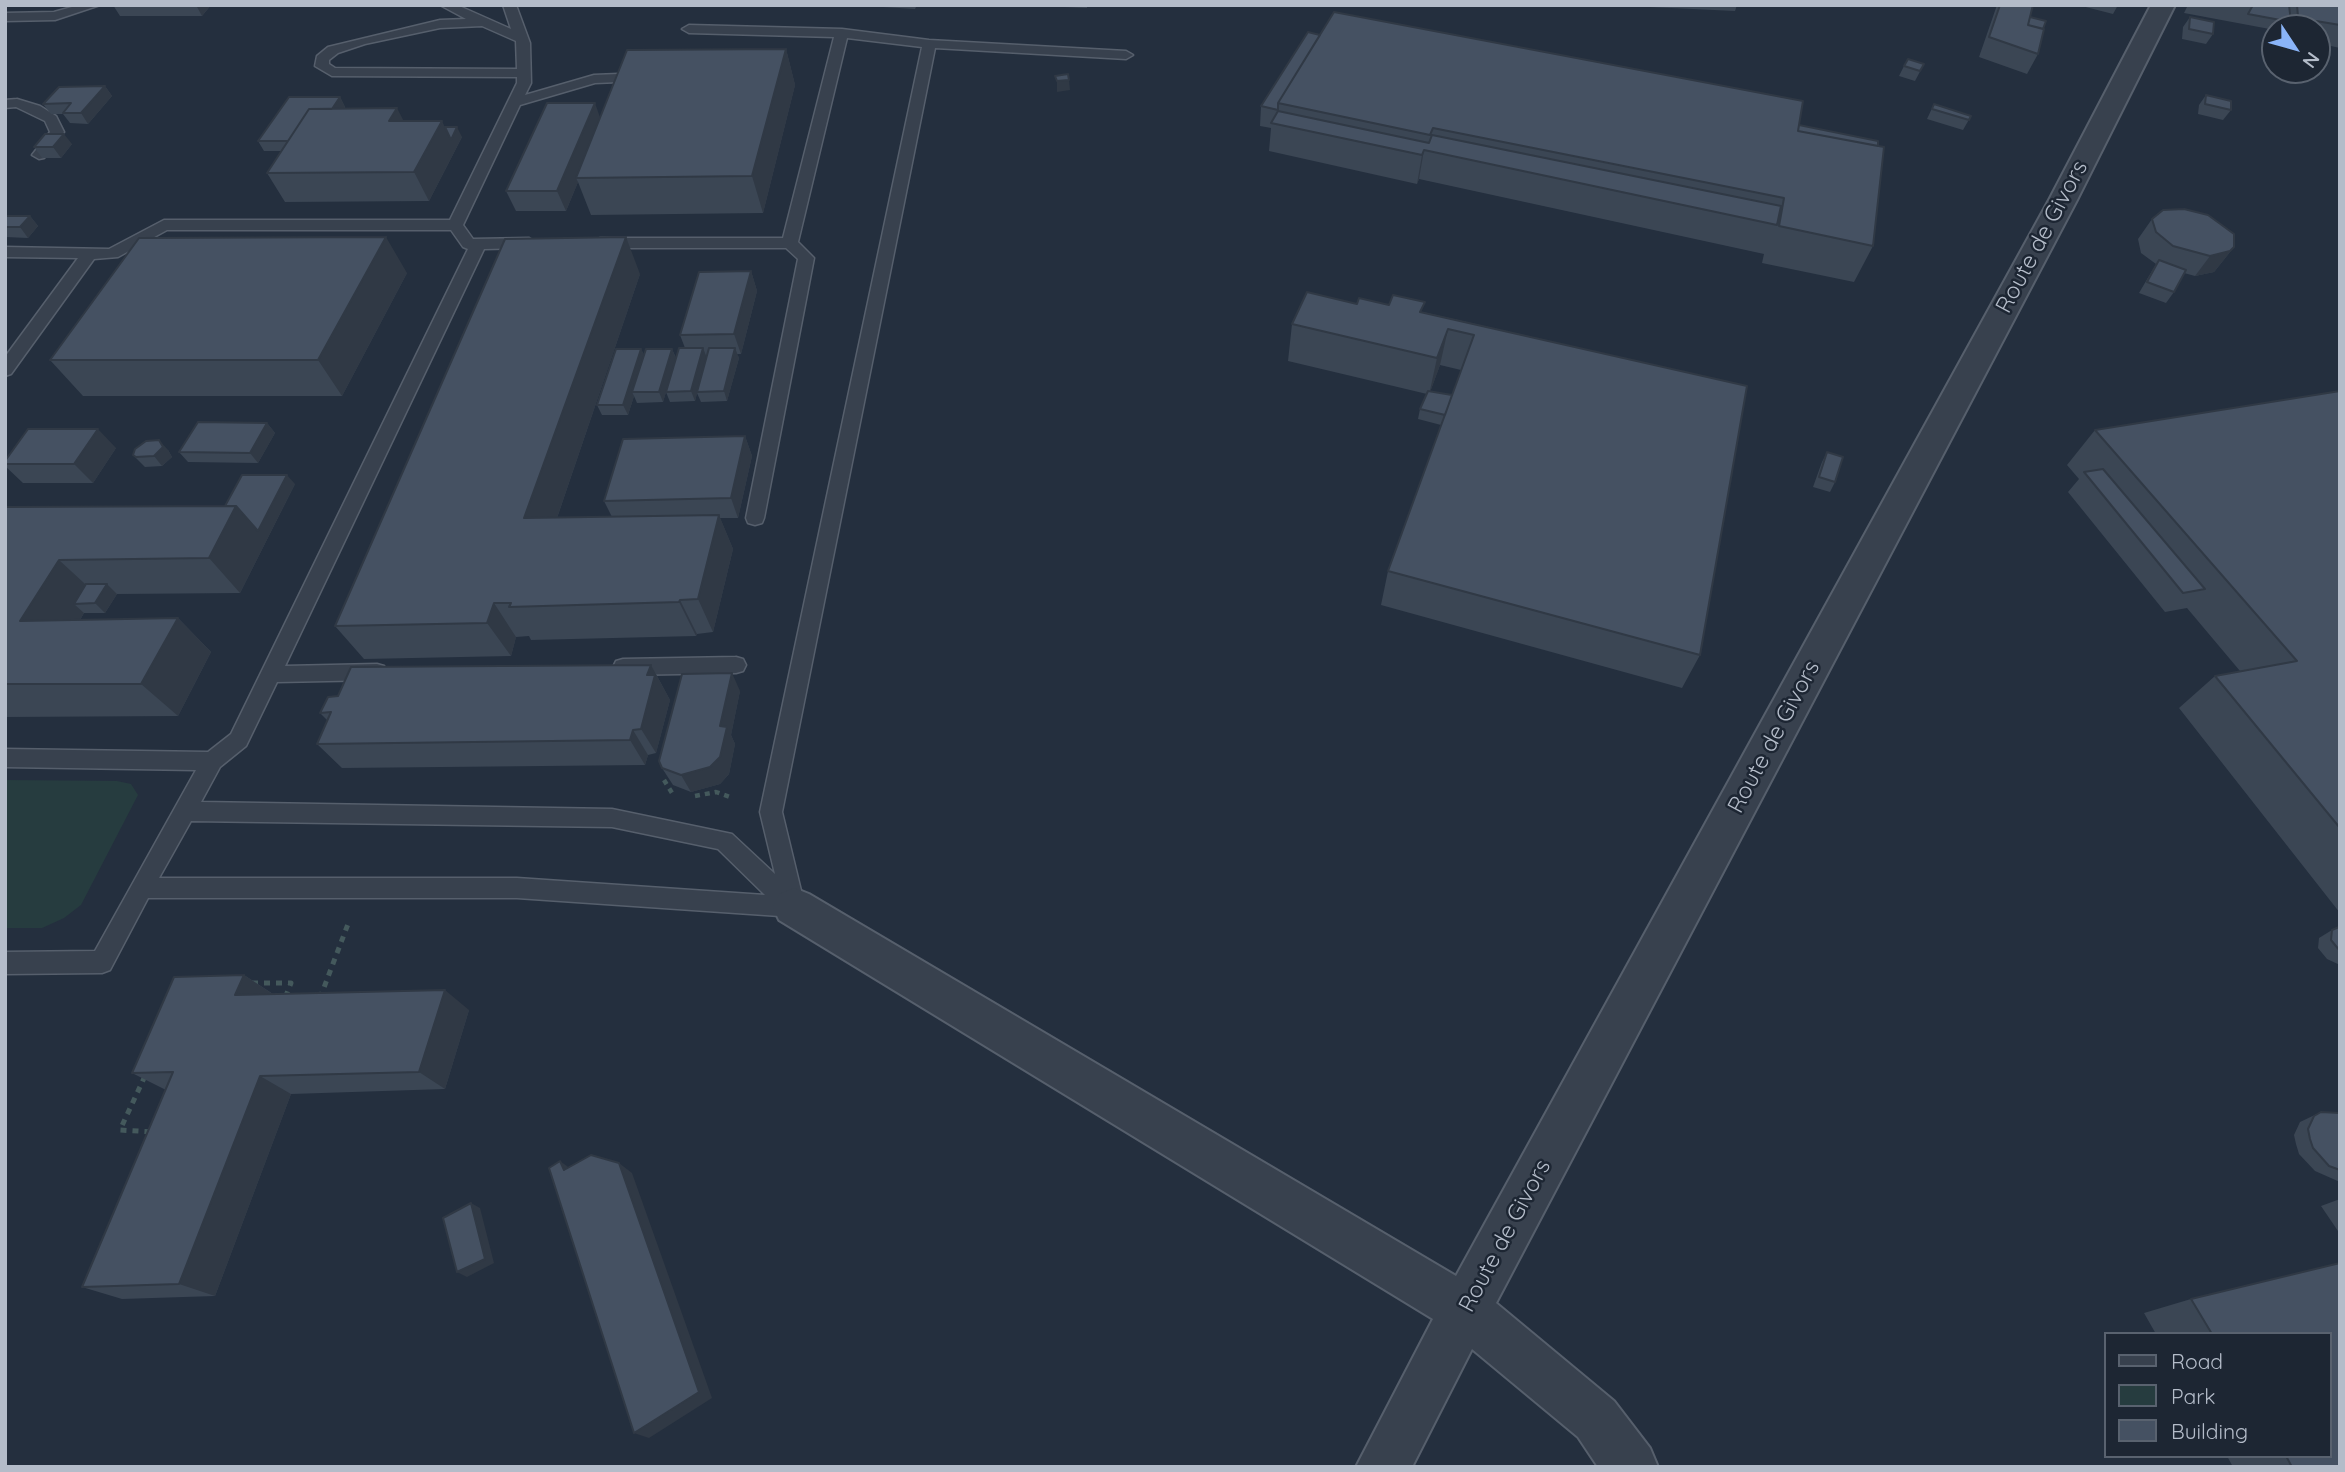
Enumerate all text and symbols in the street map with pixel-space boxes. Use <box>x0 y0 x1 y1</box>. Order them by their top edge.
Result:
north arrow <box>2261 14 2331 84</box>
text: N <box>2298 47 2325 73</box>
street label: Route de Givors <box>1990 156 2094 318</box>
street label: Route de Givors <box>1722 656 1826 818</box>
street label: Route de Givors <box>1453 1155 1557 1317</box>
legend <box>2104 1332 2331 1458</box>
text: Road <box>2171 1348 2223 1374</box>
text: Park <box>2171 1383 2215 1409</box>
text: Building <box>2171 1418 2248 1444</box>

